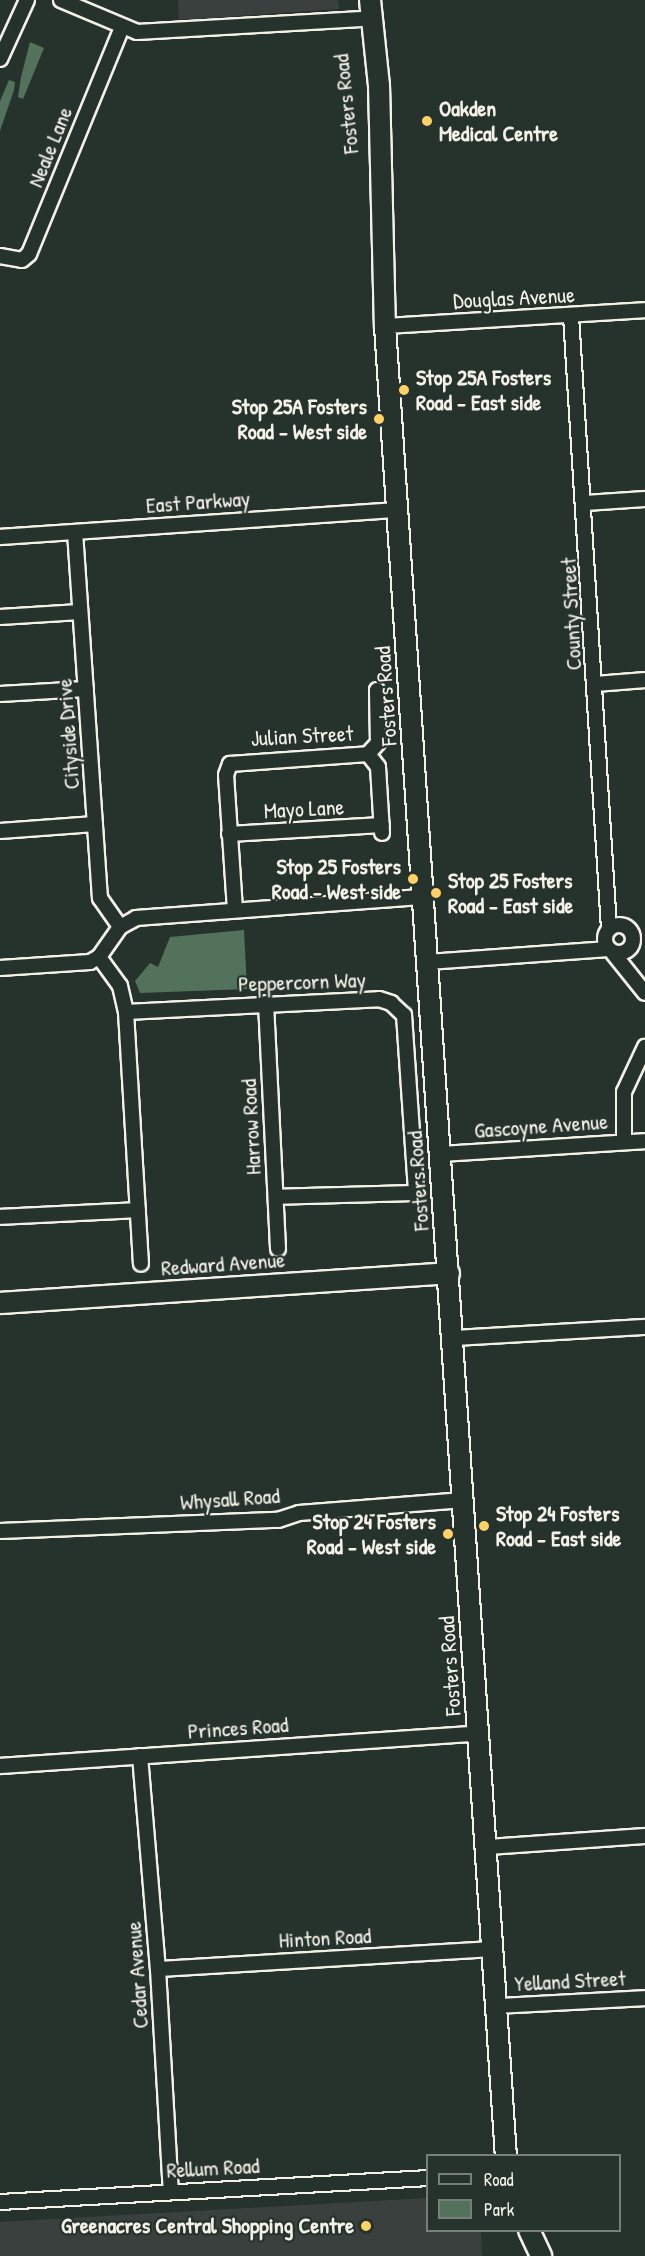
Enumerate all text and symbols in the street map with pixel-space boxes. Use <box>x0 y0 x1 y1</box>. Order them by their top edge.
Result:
street label: Fosters Road <box>328 53 364 155</box>
place label: Oakden Medical Centre <box>439 95 558 146</box>
street label: Neale Lane <box>22 103 78 191</box>
marker: Oakden Medical Centre <box>420 114 434 128</box>
street label: Douglas Avenue <box>453 282 575 314</box>
place label: Stop 25A Fosters Road - East side <box>416 364 551 416</box>
marker: Stop 25A Fosters Road - East side <box>397 383 411 397</box>
place label: Stop 25A Fosters Road - West side <box>232 393 367 445</box>
marker: Stop 25A Fosters Road - West side <box>372 412 386 426</box>
street label: East Parkway <box>145 485 251 519</box>
street label: County Street <box>555 557 587 671</box>
street label: Fosters Road <box>369 645 403 747</box>
street label: Cityside Drive <box>51 678 85 790</box>
street label: Julian Street <box>250 720 354 752</box>
street label: Mayo Lane <box>263 794 345 824</box>
place label: Stop 25 Fosters Road - West side <box>272 853 401 904</box>
place label: Stop 25 Fosters Road - East side <box>448 867 573 918</box>
marker: Stop 25 Fosters Road - West side <box>406 872 420 886</box>
marker: Stop 25 Fosters Road - East side <box>429 886 443 900</box>
street label: Peppercorn Way <box>238 967 366 997</box>
street label: Harrow Road <box>235 1078 267 1176</box>
street label: Gascoyne Avenue <box>473 1108 609 1144</box>
street label: Fosters Road <box>401 1130 435 1232</box>
street label: Redward Avenue <box>160 1247 286 1281</box>
street label: Whysall Road <box>179 1482 281 1516</box>
place label: Stop 24 Fosters Road - East side <box>496 1500 621 1552</box>
place label: Stop 24 Fosters Road - West side <box>307 1508 436 1560</box>
marker: Stop 24 Fosters Road - East side <box>477 1519 491 1533</box>
marker: Stop 24 Fosters Road - West side <box>441 1527 455 1541</box>
street label: Fosters Road <box>433 1615 467 1717</box>
street label: Princes Road <box>187 1711 289 1745</box>
street label: Cedar Avenue <box>120 1921 154 2029</box>
street label: Hinton Road <box>278 1922 372 1954</box>
street label: Yelland Street <box>514 1965 626 1997</box>
street label: Rellum Road <box>166 2152 260 2184</box>
legend <box>426 2154 621 2232</box>
text: Road <box>484 2167 514 2192</box>
text: Park <box>484 2197 514 2222</box>
place label: Greenacres Central Shopping Centre <box>61 2213 354 2239</box>
marker: Greenacres Central Shopping Centre <box>359 2219 373 2233</box>

